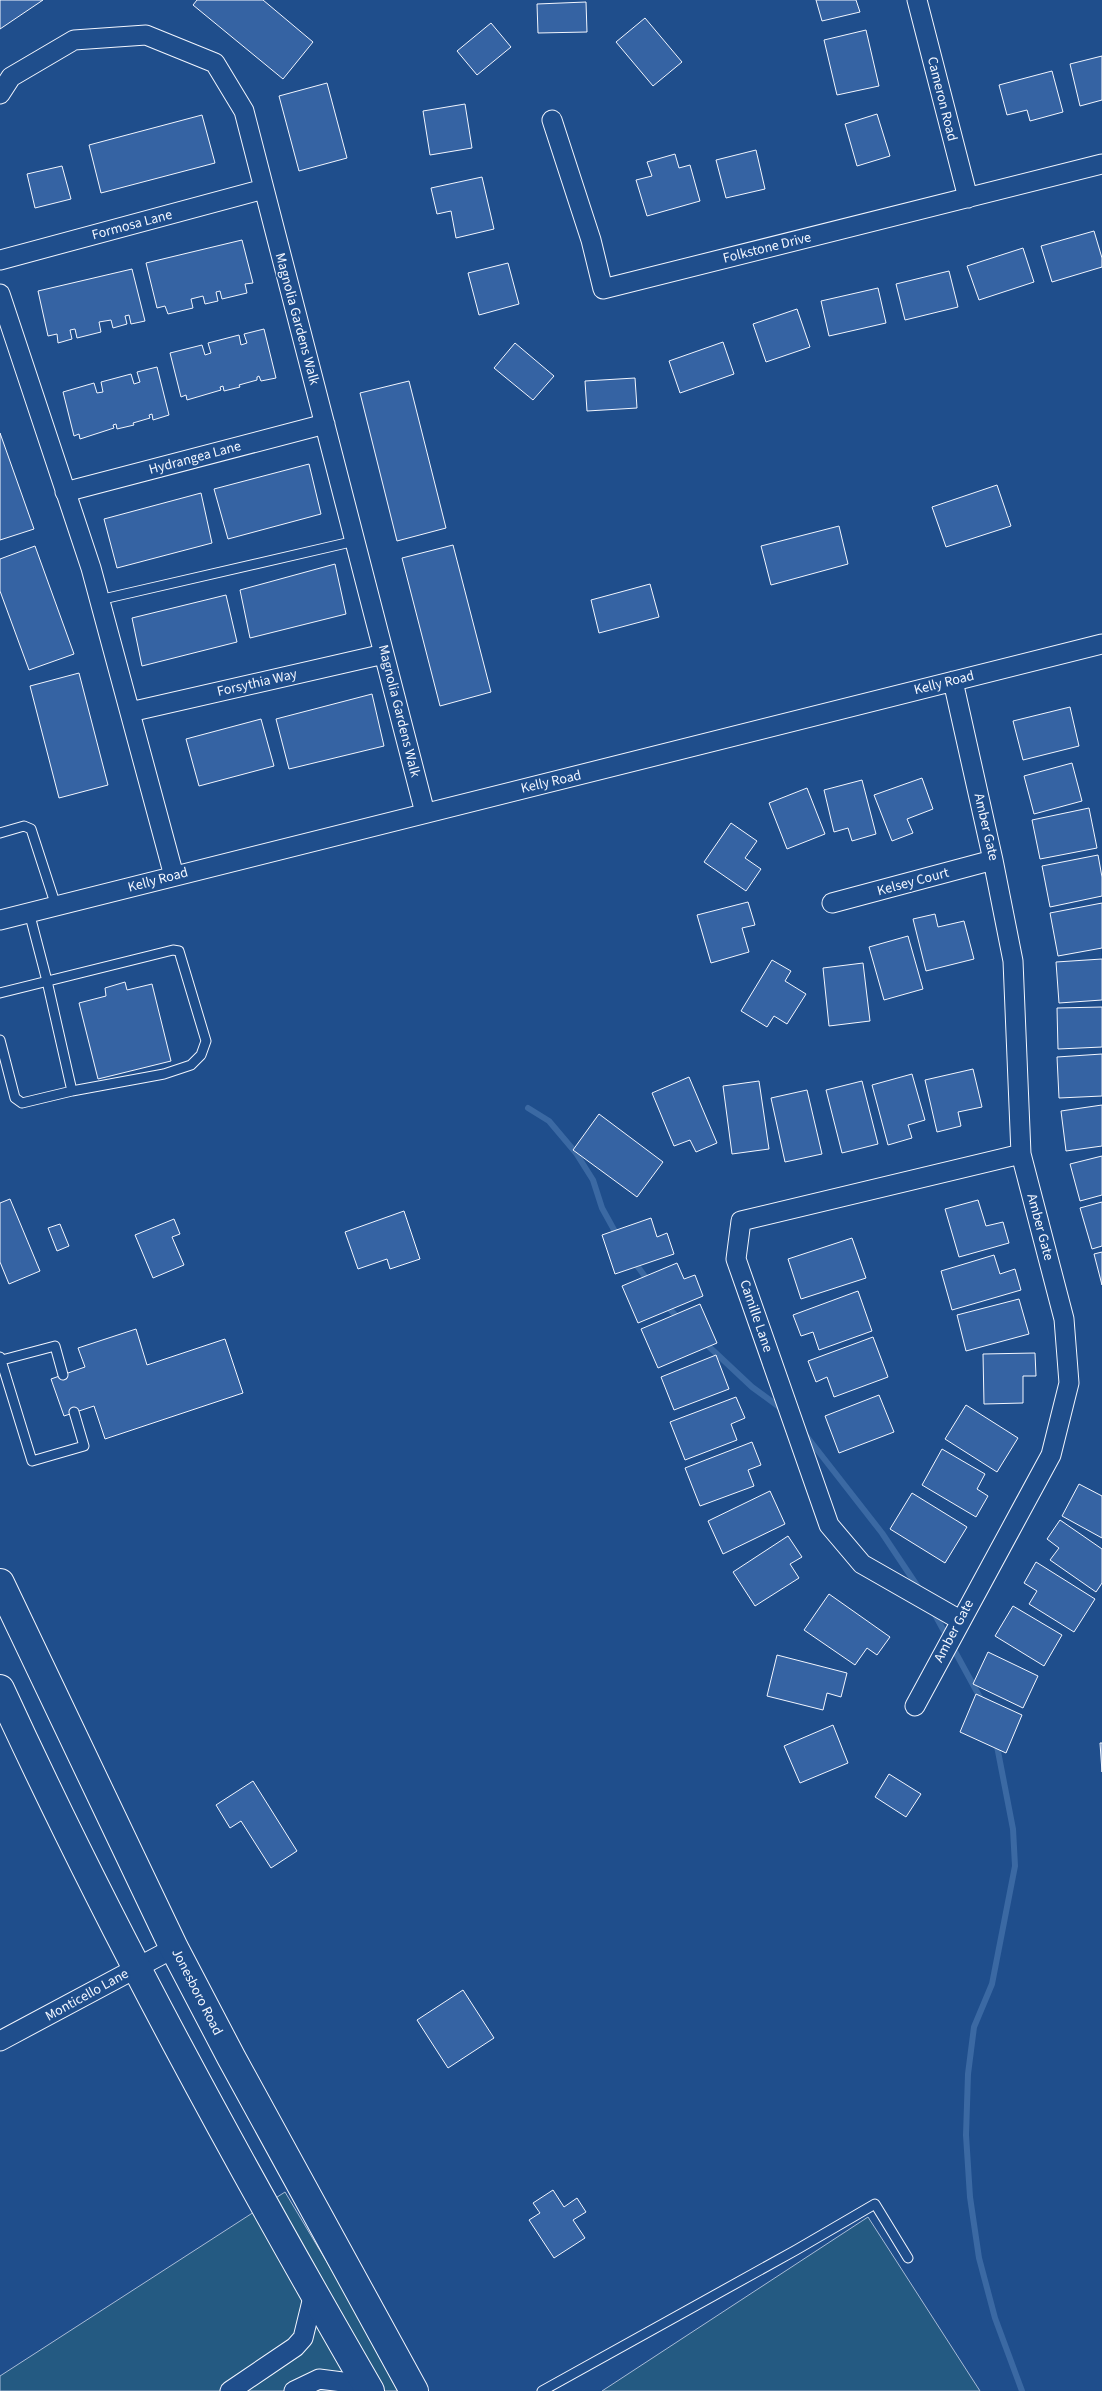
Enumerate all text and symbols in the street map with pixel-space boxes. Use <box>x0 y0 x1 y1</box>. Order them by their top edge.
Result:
street label: Cameron Road <box>922 55 962 143</box>
street label: Formosa Lane <box>90 205 174 245</box>
street label: Folkstone Drive <box>721 227 813 269</box>
street label: Magnolia Gardens Walk <box>270 251 324 387</box>
street label: Hydrangea Lane <box>147 436 243 480</box>
street label: Magnolia Gardens Walk <box>373 643 425 780</box>
street label: Forsythia Way <box>215 664 299 702</box>
street label: Kelly Road <box>912 666 976 700</box>
street label: Kelly Road <box>519 765 583 799</box>
street label: Amber Gate <box>969 791 1003 863</box>
street label: Kelly Road <box>126 862 190 898</box>
street label: Kelsey Court <box>875 863 951 901</box>
street label: Amber Gate <box>1021 1191 1059 1263</box>
street label: Camille Lane <box>734 1277 778 1355</box>
street label: Amber Gate <box>929 1596 979 1666</box>
street label: Jonesboro Road <box>166 1945 228 2039</box>
street label: Monticello Lane <box>42 1964 132 2026</box>

